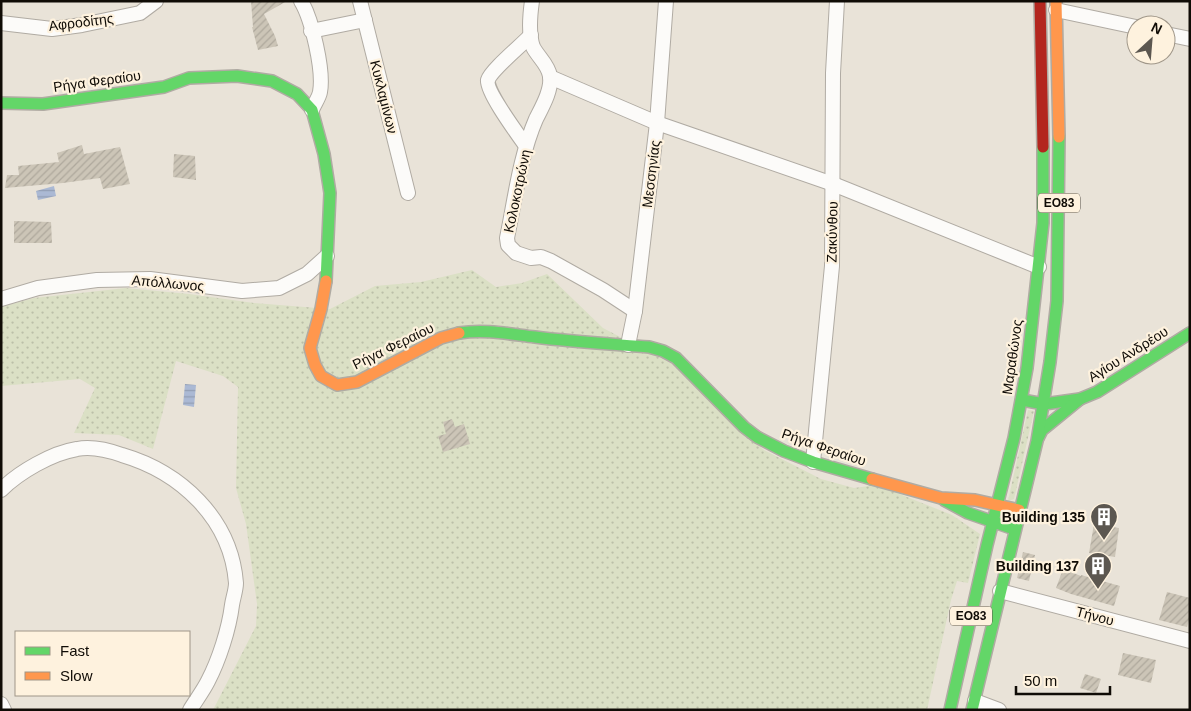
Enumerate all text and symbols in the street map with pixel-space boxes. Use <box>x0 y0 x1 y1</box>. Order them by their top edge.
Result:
street label: Αφροδίτης <box>48 10 115 34</box>
north arrow <box>1126 15 1176 65</box>
text: N <box>1149 19 1165 38</box>
street label: Κυκλαμίνων <box>367 59 401 135</box>
street label: Ρήγα Φεραίου <box>52 67 142 95</box>
street label: Μεσσηνίας <box>639 139 663 209</box>
street label: Κολοκοτρώνη <box>500 148 534 234</box>
road number: ΕΟ83 <box>1038 194 1080 212</box>
street label: Ζακύνθου <box>823 201 841 263</box>
street label: Απόλλωνος <box>131 272 205 294</box>
street label: Μαραθώνος <box>999 318 1025 396</box>
street label: Ρήγα Φεραίου <box>350 319 436 373</box>
street label: Αγίου Ανδρέου <box>1085 323 1171 385</box>
street label: Ρήγα Φεραίου <box>780 425 868 469</box>
building icon: Building 135 <box>1089 502 1119 541</box>
place label: Building 135 <box>1002 509 1085 525</box>
building icon: Building 137 <box>1083 551 1113 590</box>
place label: Building 137 <box>996 558 1079 574</box>
street label: Τήνου <box>1074 603 1116 629</box>
road number: ΕΟ83 <box>950 606 992 626</box>
legend <box>15 631 190 696</box>
text: Fast <box>60 642 90 659</box>
scale bar <box>1016 664 1110 696</box>
text: Slow <box>60 667 93 684</box>
text: 50 m <box>1024 672 1057 689</box>

